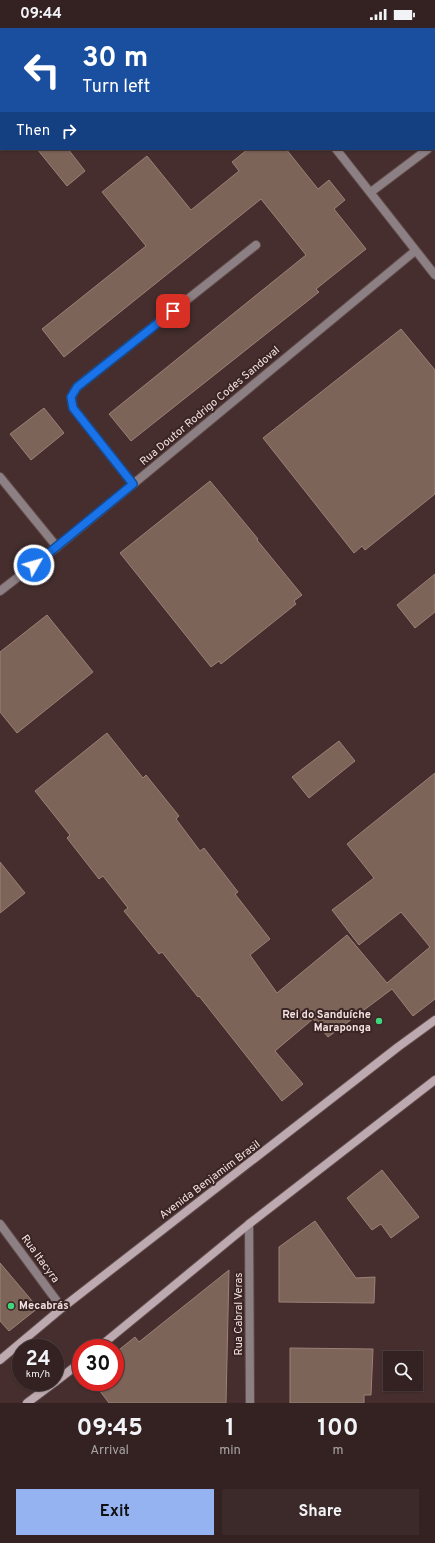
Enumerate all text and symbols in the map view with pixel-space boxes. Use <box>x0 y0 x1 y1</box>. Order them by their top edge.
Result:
text: 09:44 <box>20 5 62 24</box>
text: 30 m <box>82 41 148 77</box>
icon: left <box>16 44 68 96</box>
text: Turn left <box>82 76 150 99</box>
icon: right <box>58 120 80 142</box>
text: Then <box>16 122 50 141</box>
pin <box>156 294 190 328</box>
icon: arrive <box>162 300 184 322</box>
street label: Rua Doutor Rodrigo Codes Sandoval <box>137 343 283 469</box>
position arrow <box>13 544 55 586</box>
place label: Rei do Sanduíche Maraponga <box>282 1008 371 1035</box>
marker: Rei do Sanduíche Maraponga <box>374 1016 384 1026</box>
street label: Avenida Benjamim Brasil <box>157 1138 263 1222</box>
street label: Rua Itacyra <box>18 1232 62 1286</box>
street label: Rua Cabral Veras <box>232 1273 246 1355</box>
place label: Mecabrás <box>19 1299 69 1313</box>
marker: Mecabrás <box>6 1301 16 1311</box>
speed limit sign: 30 <box>72 1339 124 1391</box>
text: 24 <box>25 1347 51 1373</box>
map controls <box>383 1351 423 1391</box>
button: search <box>383 1351 423 1391</box>
text: km/h <box>26 1368 50 1381</box>
text: 09:45 <box>76 1414 143 1444</box>
text: 1 <box>225 1414 235 1444</box>
text: 100 <box>317 1414 359 1444</box>
text: Arrival <box>90 1443 129 1459</box>
text: min <box>219 1443 241 1459</box>
text: m <box>332 1443 343 1459</box>
button: Exit <box>16 1489 214 1535</box>
button: Share <box>222 1489 419 1535</box>

